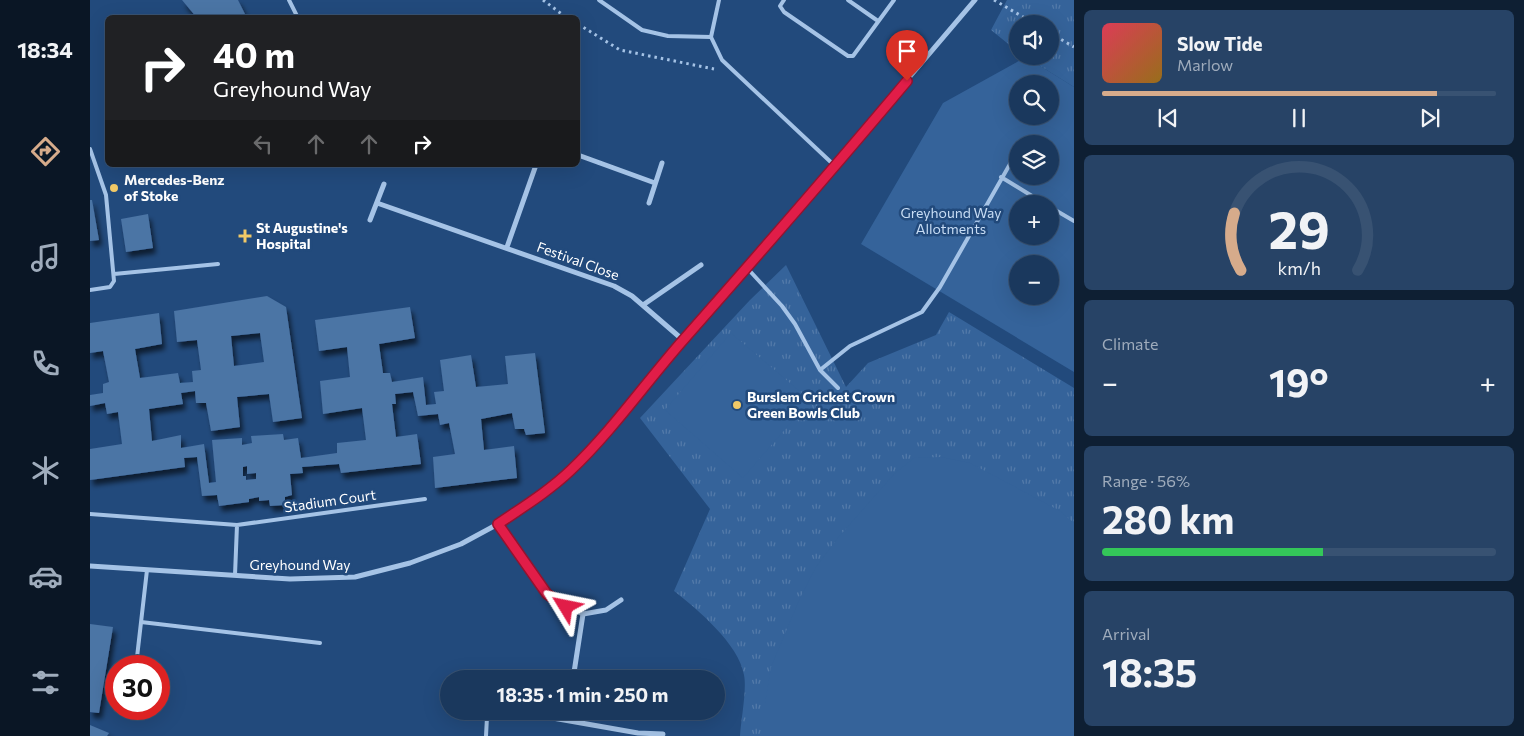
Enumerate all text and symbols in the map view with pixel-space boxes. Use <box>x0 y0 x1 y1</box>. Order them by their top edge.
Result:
map controls <box>1009 15 1059 305</box>
button: sound <box>1009 15 1059 65</box>
pin <box>886 30 928 81</box>
text: 40 m <box>213 32 295 75</box>
text: Slow Tide <box>1177 32 1263 55</box>
icon: right <box>130 35 195 100</box>
text: 18:34 <box>17 36 73 63</box>
icon: arrive <box>893 37 921 65</box>
text: Marlow <box>1177 55 1233 74</box>
text: Greyhound Way <box>213 75 372 102</box>
button: search <box>1009 75 1059 125</box>
icon: previous <box>1154 104 1182 132</box>
icon: pause <box>1285 104 1313 132</box>
icon: next <box>1416 104 1444 132</box>
icon: left <box>249 130 277 158</box>
icon: ahead <box>302 130 330 158</box>
icon: ahead <box>355 130 383 158</box>
icon: right <box>408 130 436 158</box>
icon: directions <box>28 134 63 169</box>
button: layers <box>1009 135 1059 185</box>
place label: Mercedes-Benz of Stoke <box>124 171 225 204</box>
marker: Mercedes-Benz of Stoke <box>108 182 120 194</box>
button: + <box>1009 195 1059 245</box>
text: 29 <box>1268 196 1330 260</box>
park label: Greyhound Way Allotments <box>900 204 1002 237</box>
place label: St Augustine's Hospital <box>256 219 348 252</box>
marker: St Augustine's Hospital <box>238 229 252 243</box>
street label: Festival Close <box>535 238 622 283</box>
icon: music <box>28 240 63 275</box>
button: − <box>1009 255 1059 305</box>
text: km/h <box>1277 257 1321 279</box>
text: Climate <box>1102 334 1158 353</box>
icon: phone <box>28 346 63 381</box>
text: 19° <box>1269 358 1329 405</box>
text: − <box>1102 365 1118 399</box>
text: + <box>1480 365 1496 399</box>
place label: Burslem Cricket Crown Green Bowls Club <box>747 388 895 421</box>
marker: Burslem Cricket Crown Green Bowls Club <box>731 399 743 411</box>
icon: climate <box>28 453 63 488</box>
text: Range · 56% <box>1102 471 1190 490</box>
street label: Stadium Court <box>283 486 377 515</box>
text: 280 km <box>1102 495 1234 542</box>
street label: Greyhound Way <box>249 556 351 573</box>
icon: car <box>28 559 63 594</box>
position arrow <box>539 580 591 632</box>
text: Arrival <box>1102 624 1150 643</box>
text: 18:35 <box>1102 648 1197 695</box>
speed limit sign: 30 <box>105 655 170 720</box>
icon: filters <box>28 665 63 700</box>
text: 18:35 · 1 min · 250 m <box>497 683 668 706</box>

